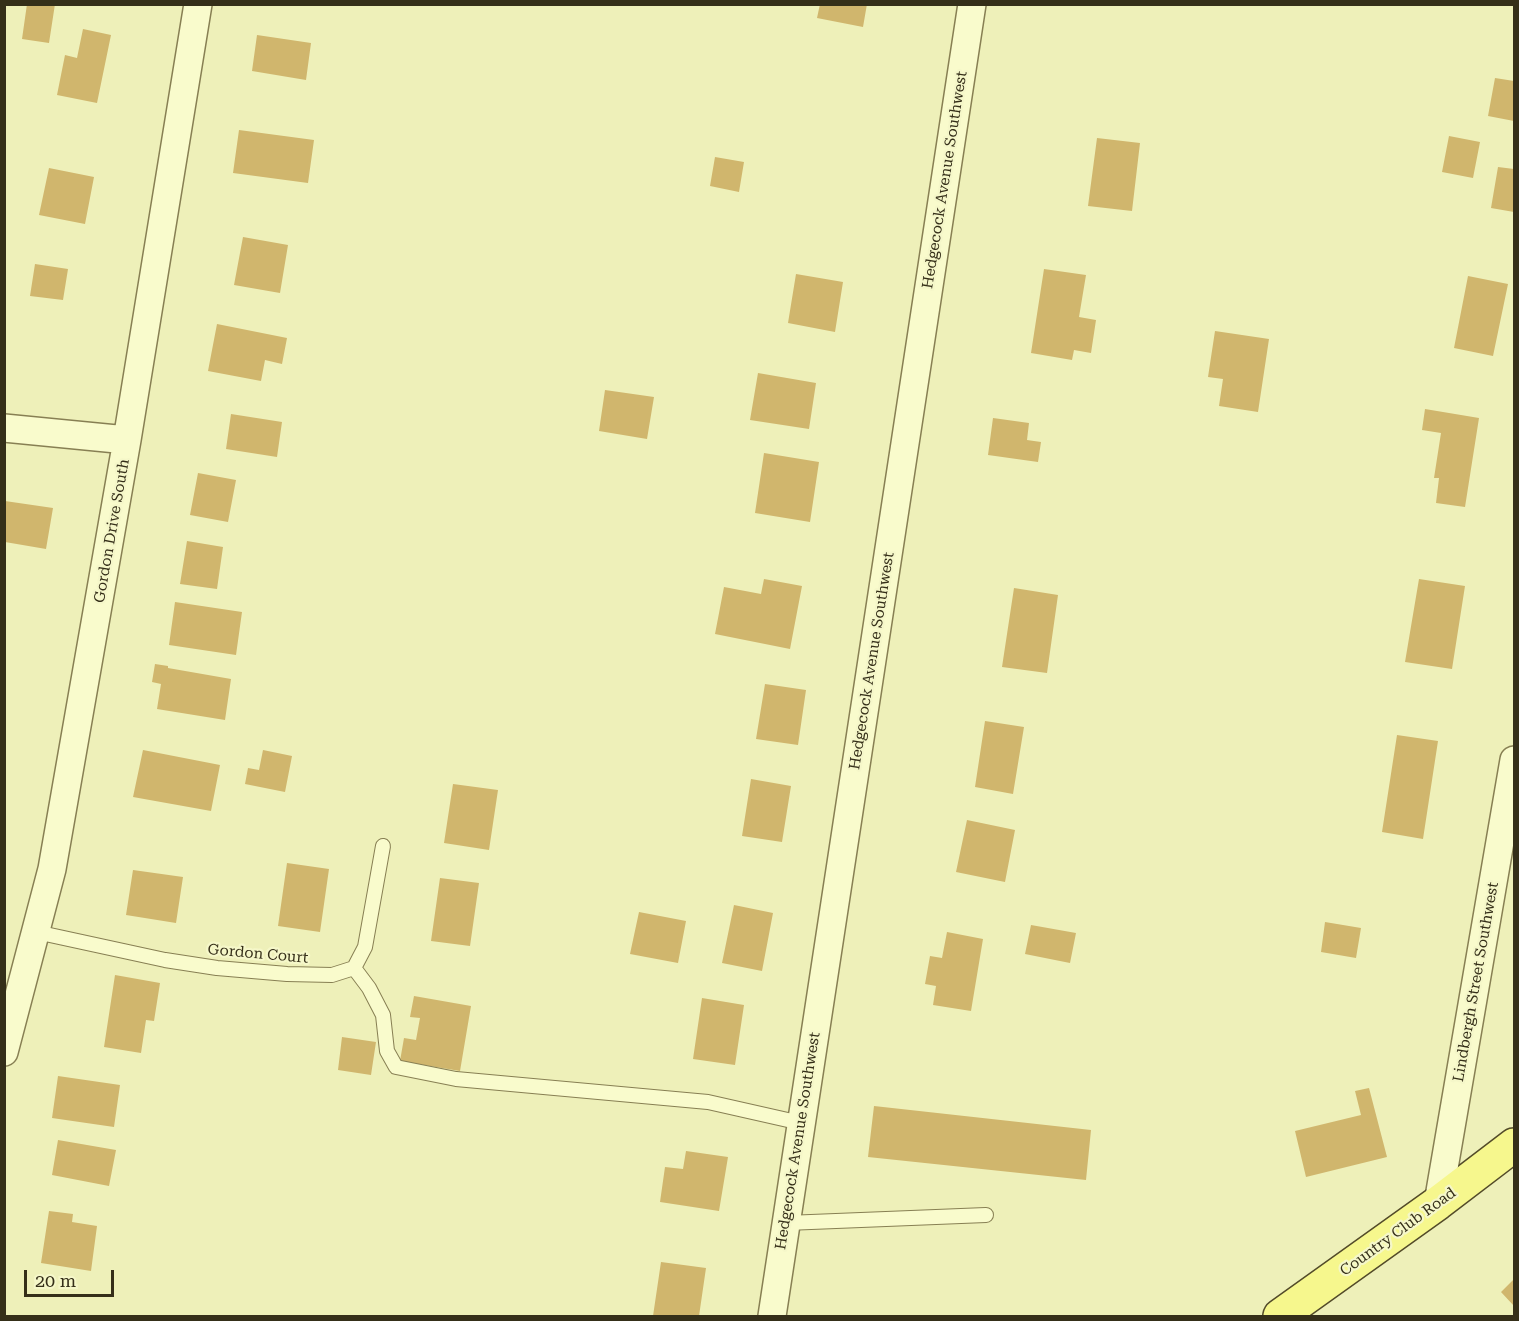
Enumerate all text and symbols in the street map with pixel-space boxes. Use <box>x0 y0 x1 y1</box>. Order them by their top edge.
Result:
street label: Hedgecock Avenue Southwest <box>919 70 971 290</box>
street label: Gordon Drive South <box>90 458 134 604</box>
street label: Hedgecock Avenue Southwest <box>846 551 898 771</box>
street label: Lindbergh Street Southwest <box>1450 881 1502 1083</box>
street label: Gordon Court <box>207 941 309 967</box>
street label: Hedgecock Avenue Southwest <box>772 1031 824 1251</box>
street label: Country Club Road <box>1337 1184 1459 1280</box>
scale bar <box>27 1258 117 1296</box>
text: 20 m <box>35 1270 76 1291</box>

